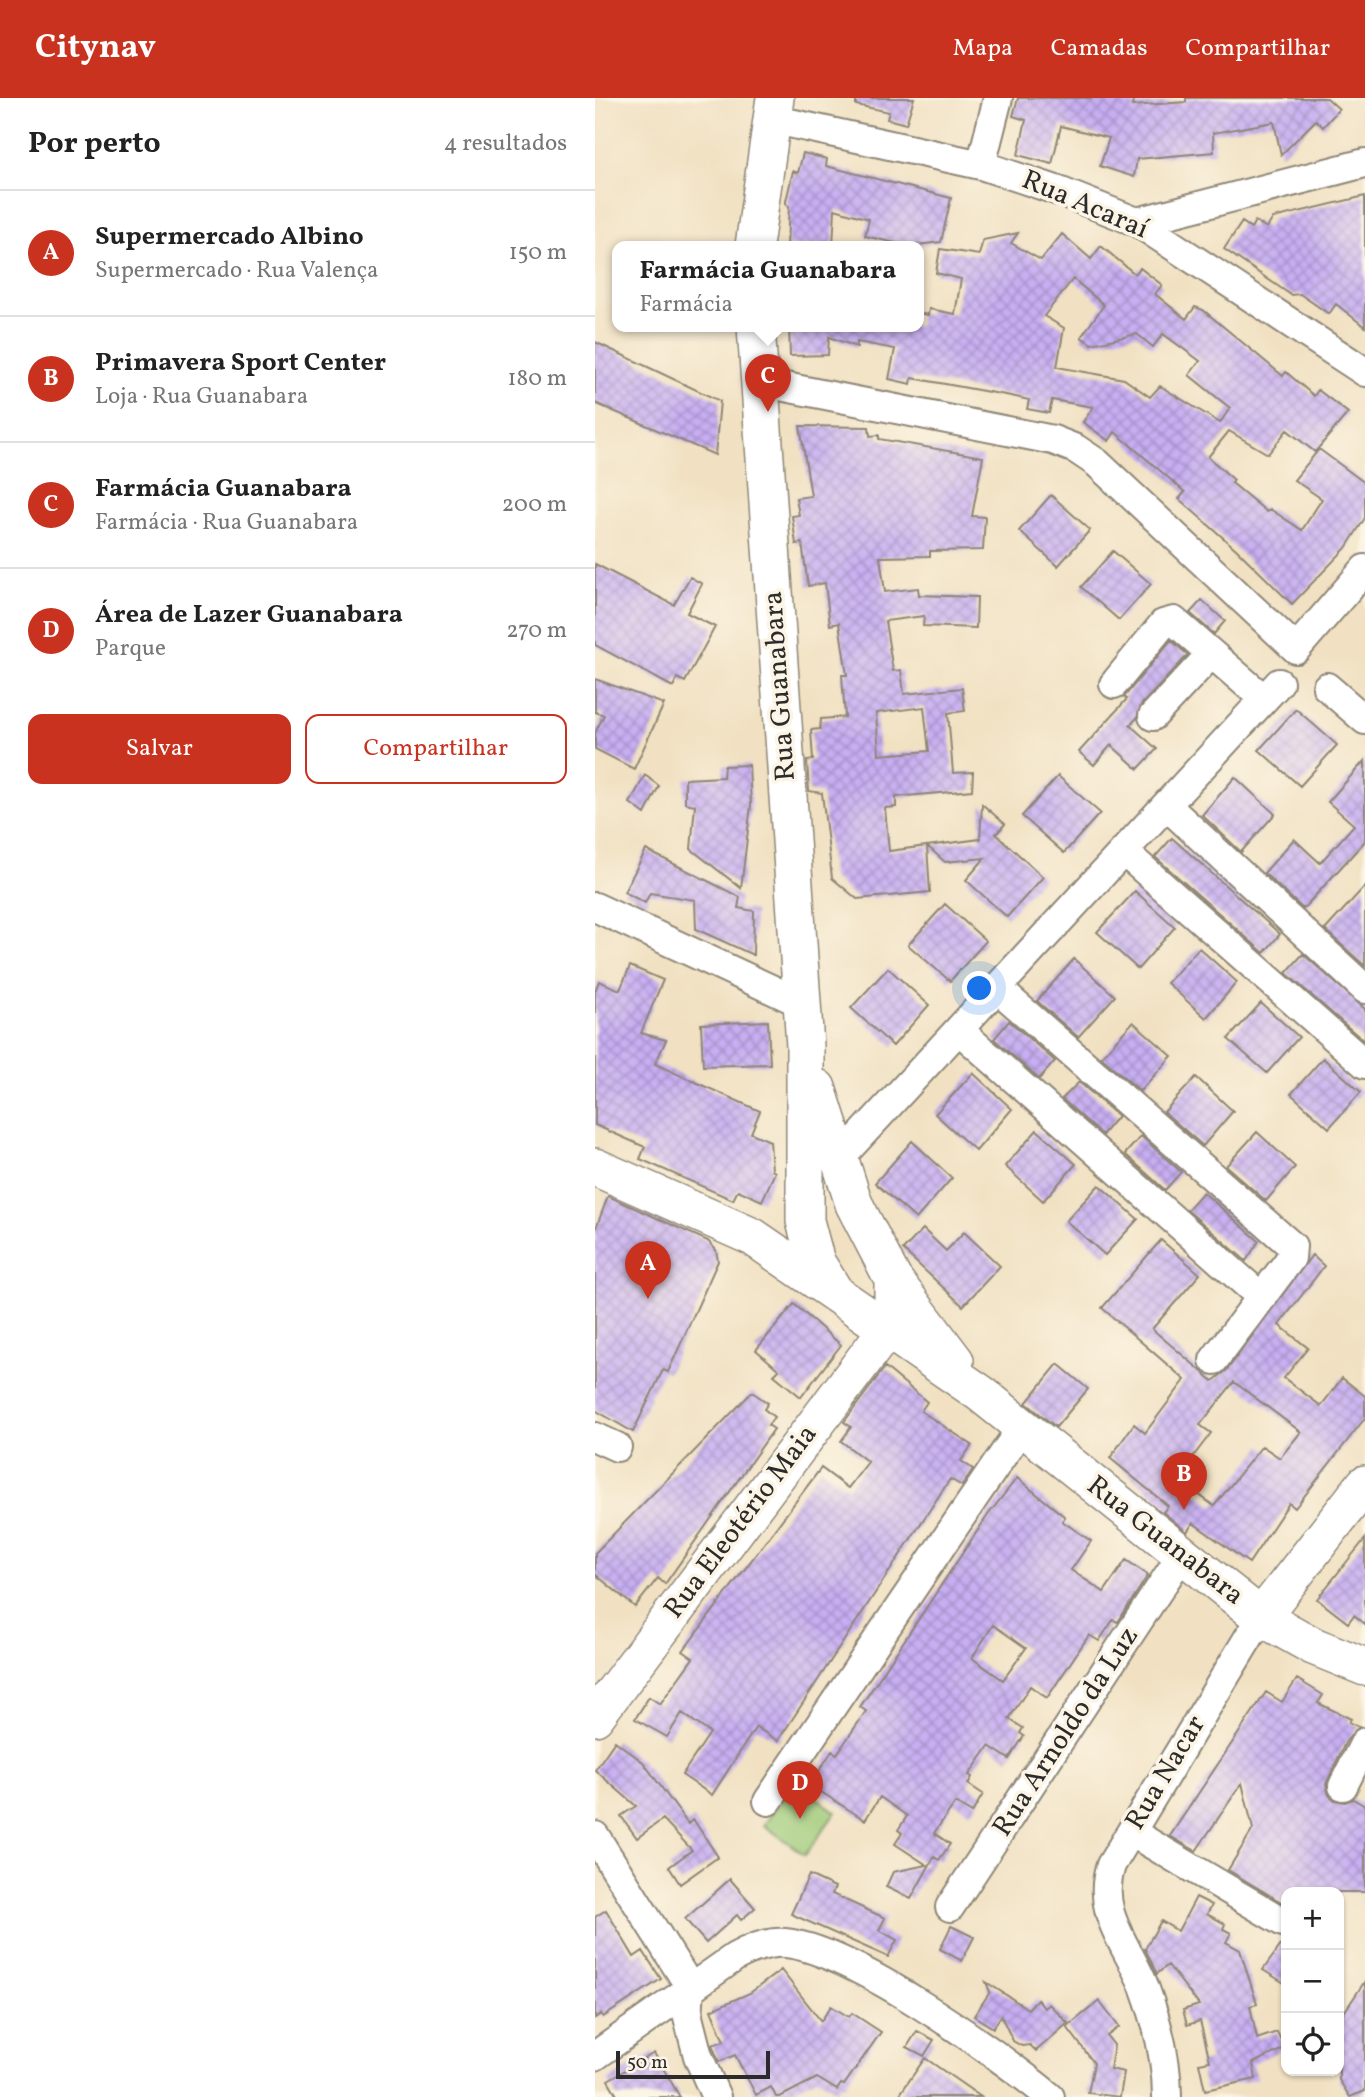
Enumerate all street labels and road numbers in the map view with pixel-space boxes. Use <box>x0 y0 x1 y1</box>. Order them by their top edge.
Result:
street label: Rua Acaraí <box>1016 161 1155 249</box>
street label: Rua Guanabara <box>754 590 806 782</box>
street label: Rua Eleotério Maia <box>655 1417 827 1627</box>
street label: Rua Guanabara <box>1078 1467 1252 1615</box>
street label: Rua Arnoldo da Luz <box>984 1620 1148 1844</box>
street label: Rua Nacar <box>1116 1708 1216 1838</box>

